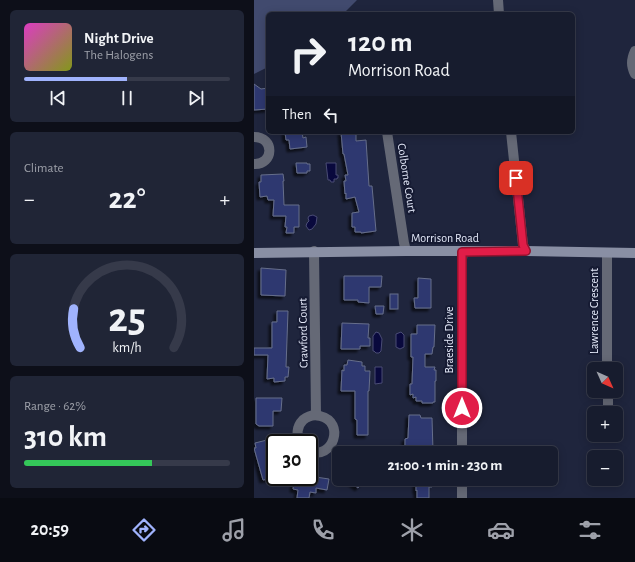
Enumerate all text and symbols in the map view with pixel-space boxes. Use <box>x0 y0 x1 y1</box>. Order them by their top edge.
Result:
icon: right <box>282 28 334 80</box>
text: 120 m <box>348 29 413 57</box>
text: Night Drive <box>84 31 154 46</box>
text: The Halogens <box>84 49 153 62</box>
text: Morrison Road <box>348 62 450 80</box>
icon: previous <box>47 87 69 109</box>
icon: pause <box>116 87 138 109</box>
icon: next <box>185 87 207 109</box>
icon: left <box>320 104 342 126</box>
text: Then <box>282 107 312 122</box>
street label: Colborne Court <box>396 143 418 214</box>
pin <box>499 161 533 195</box>
text: Climate <box>24 162 63 175</box>
icon: arrive <box>505 167 527 189</box>
text: 22° <box>108 184 146 214</box>
text: − <box>24 188 35 210</box>
text: + <box>219 188 230 210</box>
street label: Morrison Road <box>411 232 479 244</box>
street label: Lawrence Crescent <box>588 268 600 354</box>
text: 25 <box>108 298 146 339</box>
street label: Crawford Court <box>296 298 310 368</box>
street label: Braeside Drive <box>443 306 455 374</box>
text: km/h <box>112 341 142 355</box>
north arrow <box>587 362 623 398</box>
map controls <box>587 362 623 486</box>
position arrow <box>441 387 483 429</box>
text: Range · 62% <box>24 400 86 413</box>
button: + <box>587 406 623 442</box>
text: 310 km <box>24 422 107 452</box>
speed limit sign: 30 <box>266 434 318 486</box>
button: − <box>587 450 623 486</box>
text: 21:00 · 1 min · 230 m <box>388 458 502 473</box>
icon: directions <box>130 516 158 544</box>
icon: music <box>220 516 248 544</box>
icon: phone <box>309 516 337 544</box>
icon: climate <box>398 516 426 544</box>
icon: car <box>487 516 515 544</box>
icon: filters <box>576 516 604 544</box>
text: 20:59 <box>31 521 69 539</box>

